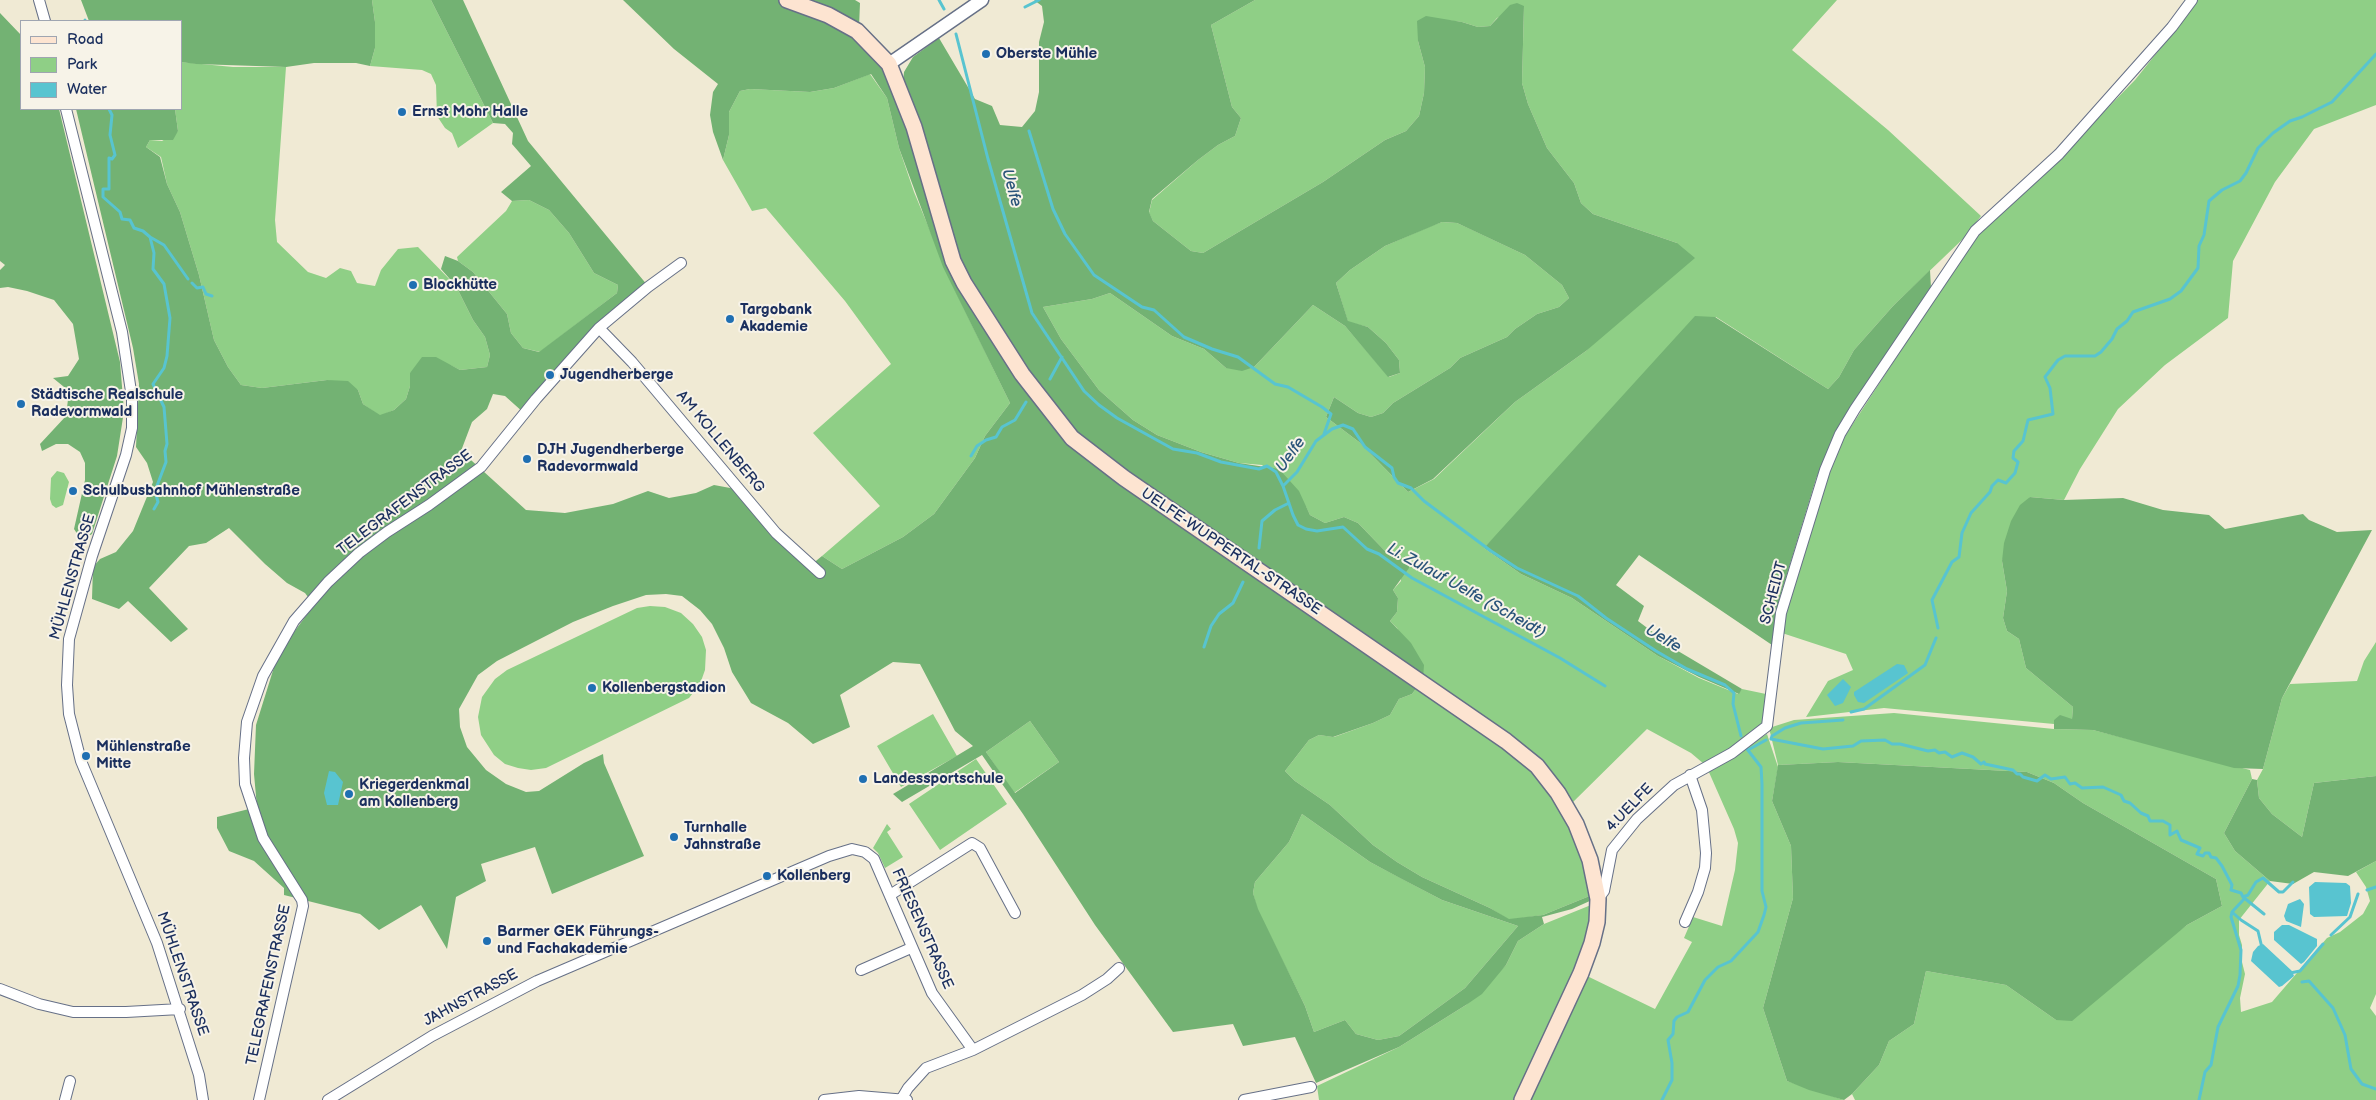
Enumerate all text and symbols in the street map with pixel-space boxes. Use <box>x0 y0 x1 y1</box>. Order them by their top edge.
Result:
legend <box>20 20 182 110</box>
text: Road <box>67 30 103 49</box>
place label: Oberste Mühle <box>996 45 1097 63</box>
marker: Oberste Mühle <box>980 48 992 60</box>
text: Park <box>67 55 97 74</box>
text: Water <box>67 80 107 99</box>
place label: Ernst Mohr Halle <box>412 103 528 121</box>
marker: Ernst Mohr Halle <box>396 106 408 118</box>
water label: Uelfe <box>997 167 1025 209</box>
place label: Blockhütte <box>423 276 497 294</box>
marker: Blockhütte <box>407 279 419 291</box>
place label: Targobank Akademie <box>740 301 812 336</box>
marker: Targobank Akademie <box>724 313 736 325</box>
place label: Jugendherberge <box>560 366 673 384</box>
marker: Jugendherberge <box>544 369 556 381</box>
place label: Städtische Realschule Radevormwald <box>31 386 183 421</box>
street label: AM KOLLENBERG <box>672 387 768 497</box>
marker: Städtische Realschule Radevormwald <box>15 398 27 410</box>
water label: Uelfe <box>1272 434 1310 476</box>
place label: DJH Jugendherberge Radevormwald <box>537 441 684 476</box>
street label: TELEGRAFENSTRASSE <box>334 446 476 560</box>
marker: DJH Jugendherberge Radevormwald <box>521 453 533 465</box>
place label: Schulbusbahnhof Mühlenstraße <box>83 482 300 500</box>
marker: Schulbusbahnhof Mühlenstraße <box>67 485 79 497</box>
street label: UELFE-WUPPERTAL-STRASSE <box>1137 485 1325 619</box>
street label: MÜHLENSTRASSE <box>46 512 100 642</box>
water label: Li. Zulauf Uelfe (Scheidt) <box>1384 539 1548 643</box>
street label: SCHEIDT <box>1757 560 1791 626</box>
water label: Uelfe <box>1642 621 1684 657</box>
place label: Kollenbergstadion <box>602 679 726 697</box>
marker: Kollenbergstadion <box>586 682 598 694</box>
place label: Mühlenstraße Mitte <box>96 738 191 773</box>
marker: Mühlenstraße Mitte <box>80 750 92 762</box>
place label: Landessportschule <box>873 770 1003 788</box>
marker: Landessportschule <box>857 773 869 785</box>
place label: Kriegerdenkmal am Kollenberg <box>359 776 469 811</box>
street label: 4.UELFE <box>1603 780 1657 836</box>
marker: Kriegerdenkmal am Kollenberg <box>343 788 355 800</box>
place label: Turnhalle Jahnstraße <box>684 819 761 854</box>
marker: Turnhalle Jahnstraße <box>668 831 680 843</box>
street label: FRIESENSTRASSE <box>887 866 957 992</box>
place label: Kollenberg <box>777 867 851 885</box>
marker: Kollenberg <box>761 870 773 882</box>
street label: TELEGRAFENSTRASSE <box>243 903 295 1067</box>
street label: MÜHLENSTRASSE <box>152 910 212 1038</box>
place label: Barmer GEK Führungs- und Fachakademie <box>497 923 659 958</box>
marker: Barmer GEK Führungs- und Fachakademie <box>481 935 493 947</box>
street label: JAHNSTRASSE <box>421 966 521 1030</box>

